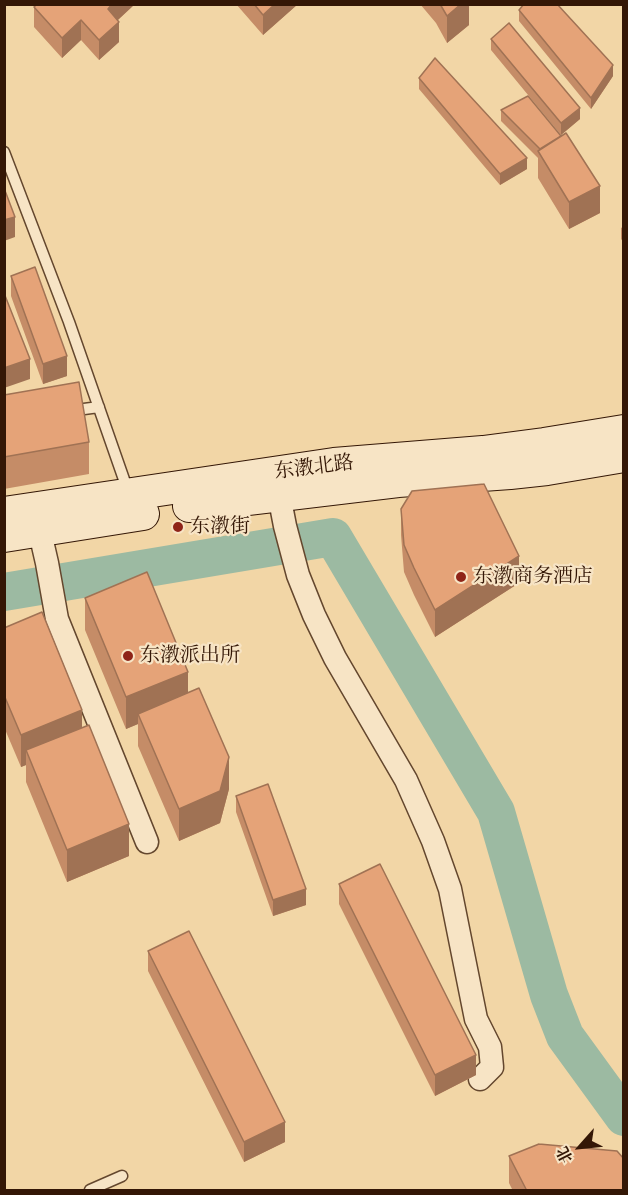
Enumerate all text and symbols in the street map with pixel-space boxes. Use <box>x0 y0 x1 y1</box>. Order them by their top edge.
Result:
street label: 东漖北路 <box>273 451 355 485</box>
place label: 东漖街 <box>190 515 250 539</box>
marker: 东漖街 <box>171 520 185 534</box>
place label: 东漖商务酒店 <box>473 565 593 589</box>
marker: 东漖商务酒店 <box>454 570 468 584</box>
place label: 东漖派出所 <box>140 644 240 668</box>
marker: 东漖派出所 <box>121 649 135 663</box>
north arrow <box>550 1117 610 1177</box>
text: 北 <box>550 1143 578 1168</box>

